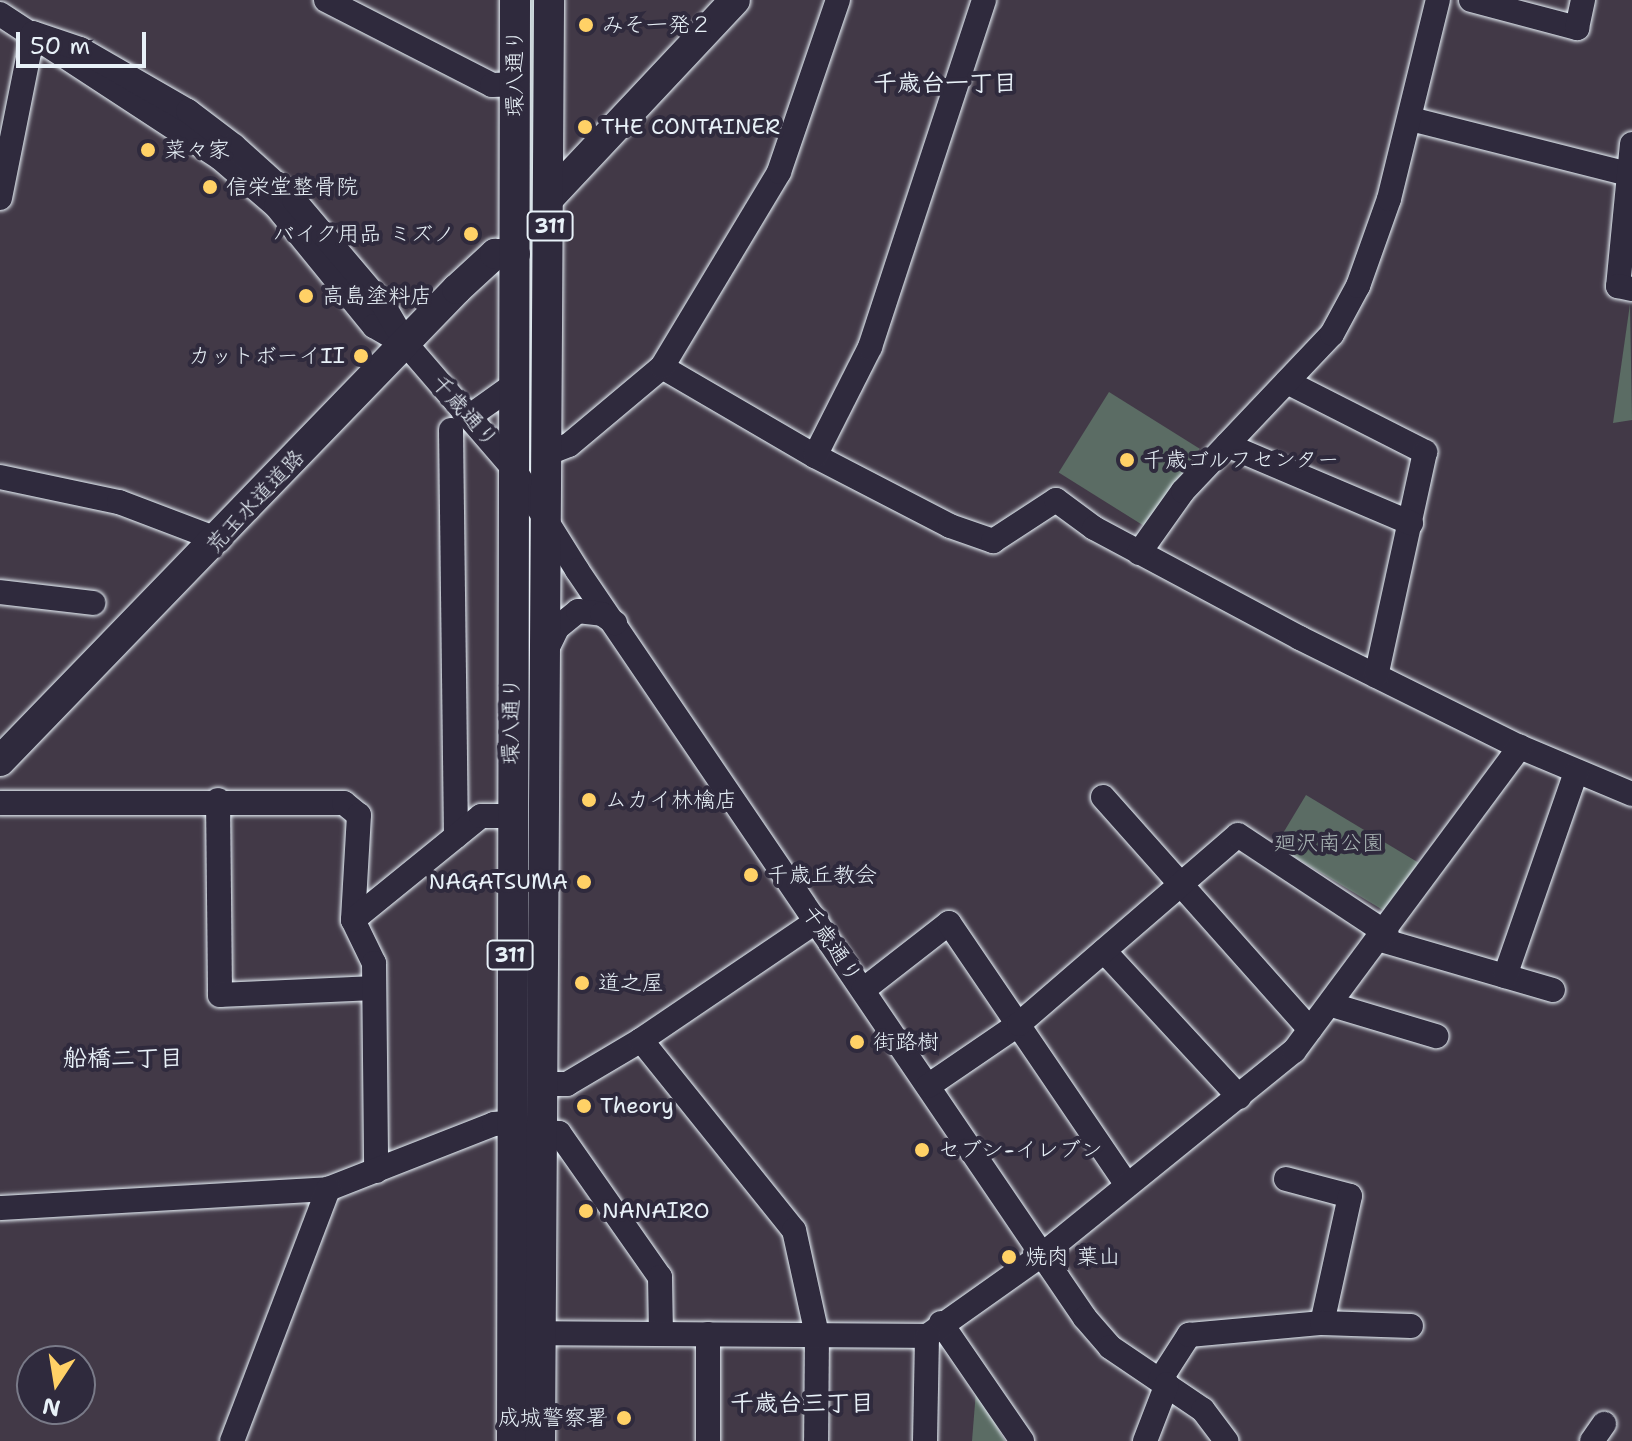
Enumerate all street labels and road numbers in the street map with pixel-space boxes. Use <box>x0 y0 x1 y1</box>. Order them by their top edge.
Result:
street label: 環八通り <box>502 29 528 117</box>
road number: 311 <box>526 210 574 242</box>
street label: 千歳通り <box>426 369 504 453</box>
street label: 荒玉水道道路 <box>200 444 310 558</box>
street label: 環八通り <box>497 677 525 765</box>
street label: 千歳通り <box>796 900 868 988</box>
road number: 311 <box>486 939 534 971</box>

